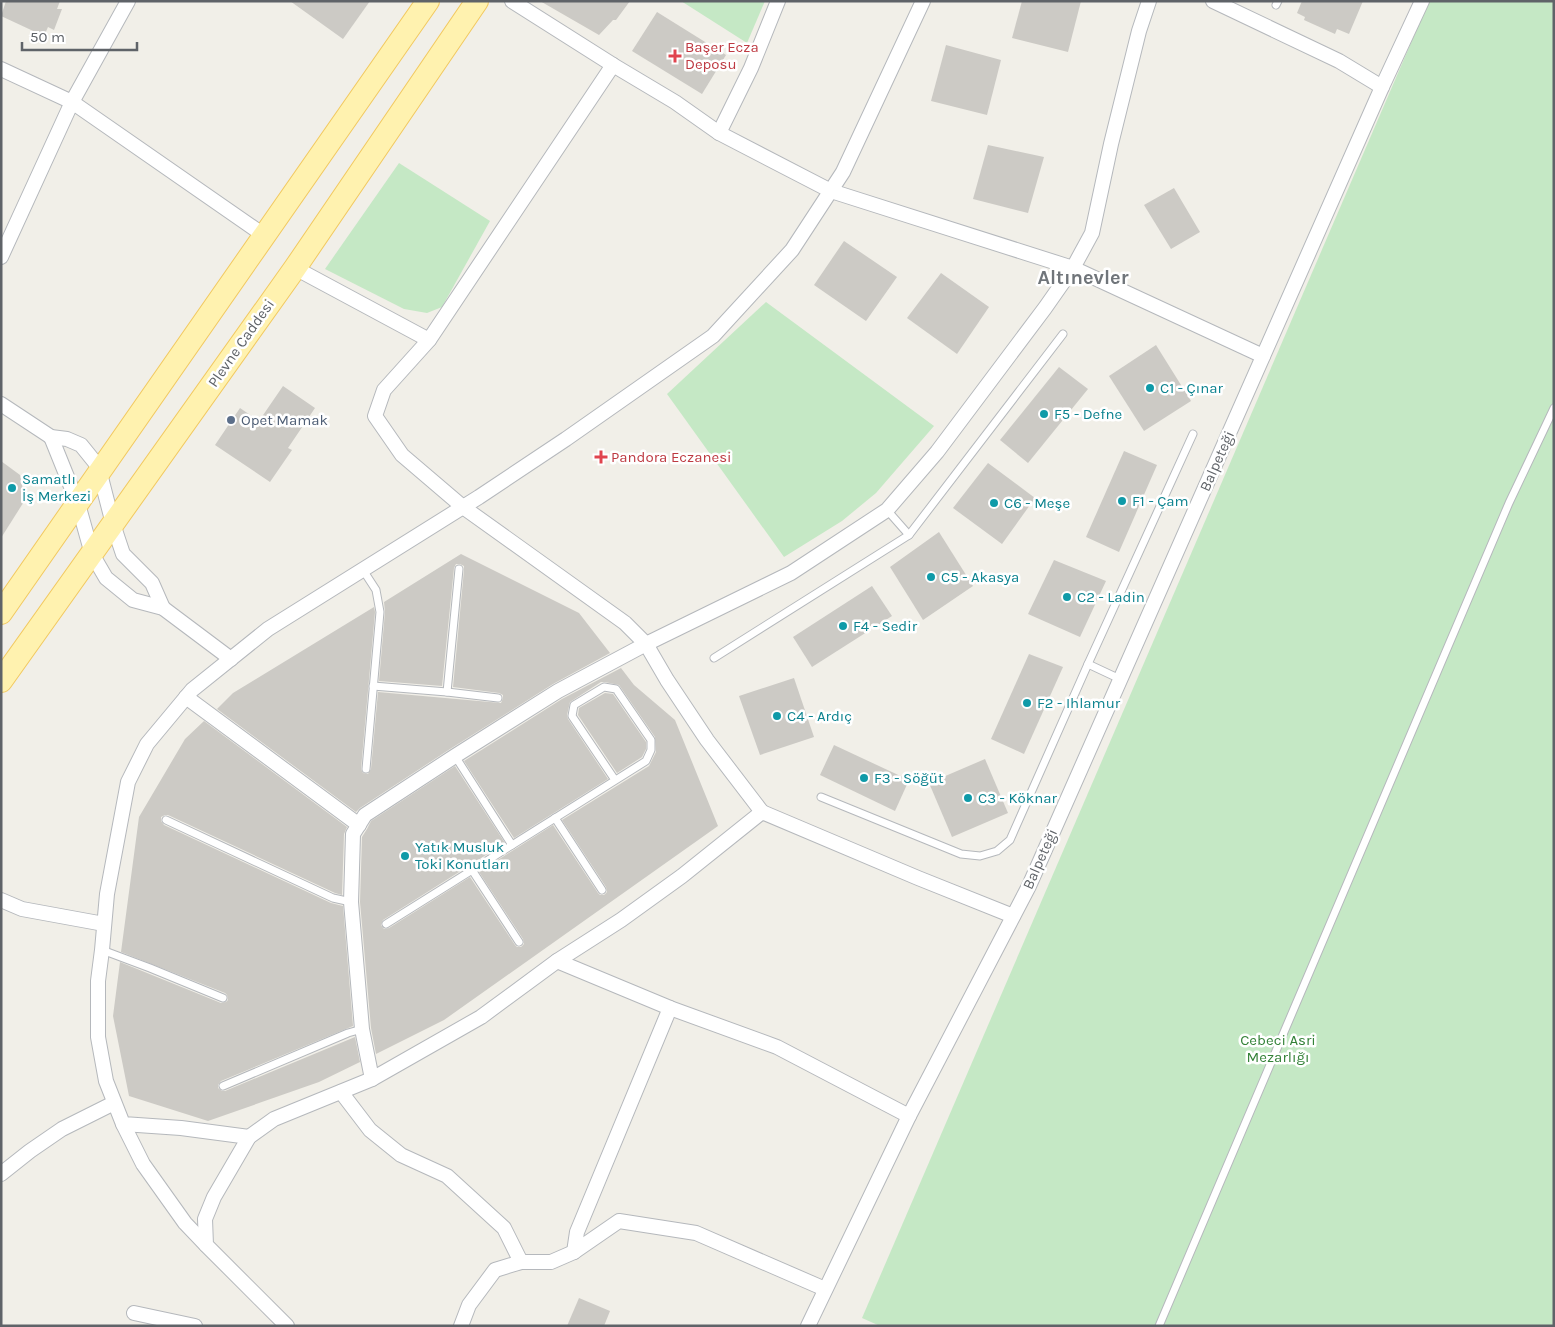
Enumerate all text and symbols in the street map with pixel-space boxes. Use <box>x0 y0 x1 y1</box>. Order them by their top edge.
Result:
scale bar <box>22 20 138 52</box>
text: 50 m <box>30 28 65 46</box>
place label: Başer Ecza Deposu <box>685 38 759 73</box>
marker: Başer Ecza Deposu <box>669 50 681 62</box>
district label: Altınevler <box>1037 266 1129 289</box>
street label: Plevne Caddesi <box>204 296 278 390</box>
place label: C1 - Çınar <box>1160 379 1223 397</box>
marker: C1 - Çınar <box>1144 382 1156 394</box>
place label: F5 - Defne <box>1054 405 1122 423</box>
marker: F5 - Defne <box>1038 408 1050 420</box>
place label: Opet Mamak <box>241 411 328 429</box>
marker: Opet Mamak <box>225 414 237 426</box>
street label: Balpeteği <box>1196 428 1238 494</box>
place label: Pandora Eczanesi <box>611 448 732 466</box>
marker: Pandora Eczanesi <box>595 451 607 463</box>
place label: Samatlı İş Merkezi <box>22 470 91 505</box>
marker: Samatlı İş Merkezi <box>6 482 18 494</box>
place label: F1 - Çam <box>1132 492 1189 510</box>
place label: C6 - Meşe <box>1004 494 1070 512</box>
marker: F1 - Çam <box>1116 495 1128 507</box>
marker: C6 - Meşe <box>988 497 1000 509</box>
place label: C5 - Akasya <box>941 568 1019 586</box>
marker: C5 - Akasya <box>925 571 937 583</box>
place label: C2 - Ladin <box>1077 588 1145 606</box>
marker: C2 - Ladin <box>1061 591 1073 603</box>
place label: F4 - Sedir <box>853 617 918 635</box>
marker: F4 - Sedir <box>837 620 849 632</box>
place label: F2 - Ihlamur <box>1037 694 1121 712</box>
marker: F2 - Ihlamur <box>1021 697 1033 709</box>
place label: C4 - Ardıç <box>787 707 852 725</box>
marker: C4 - Ardıç <box>771 710 783 722</box>
place label: F3 - Söğüt <box>874 769 944 787</box>
marker: F3 - Söğüt <box>858 772 870 784</box>
place label: C3 - Köknar <box>978 789 1057 807</box>
marker: C3 - Köknar <box>962 792 974 804</box>
street label: Balpeteği <box>1019 826 1061 892</box>
place label: Yatık Musluk Toki Konutları <box>415 838 509 873</box>
marker: Yatık Musluk Toki Konutları <box>399 850 411 862</box>
park label: Cebeci Asri Mezarlığı <box>1240 1031 1316 1066</box>

